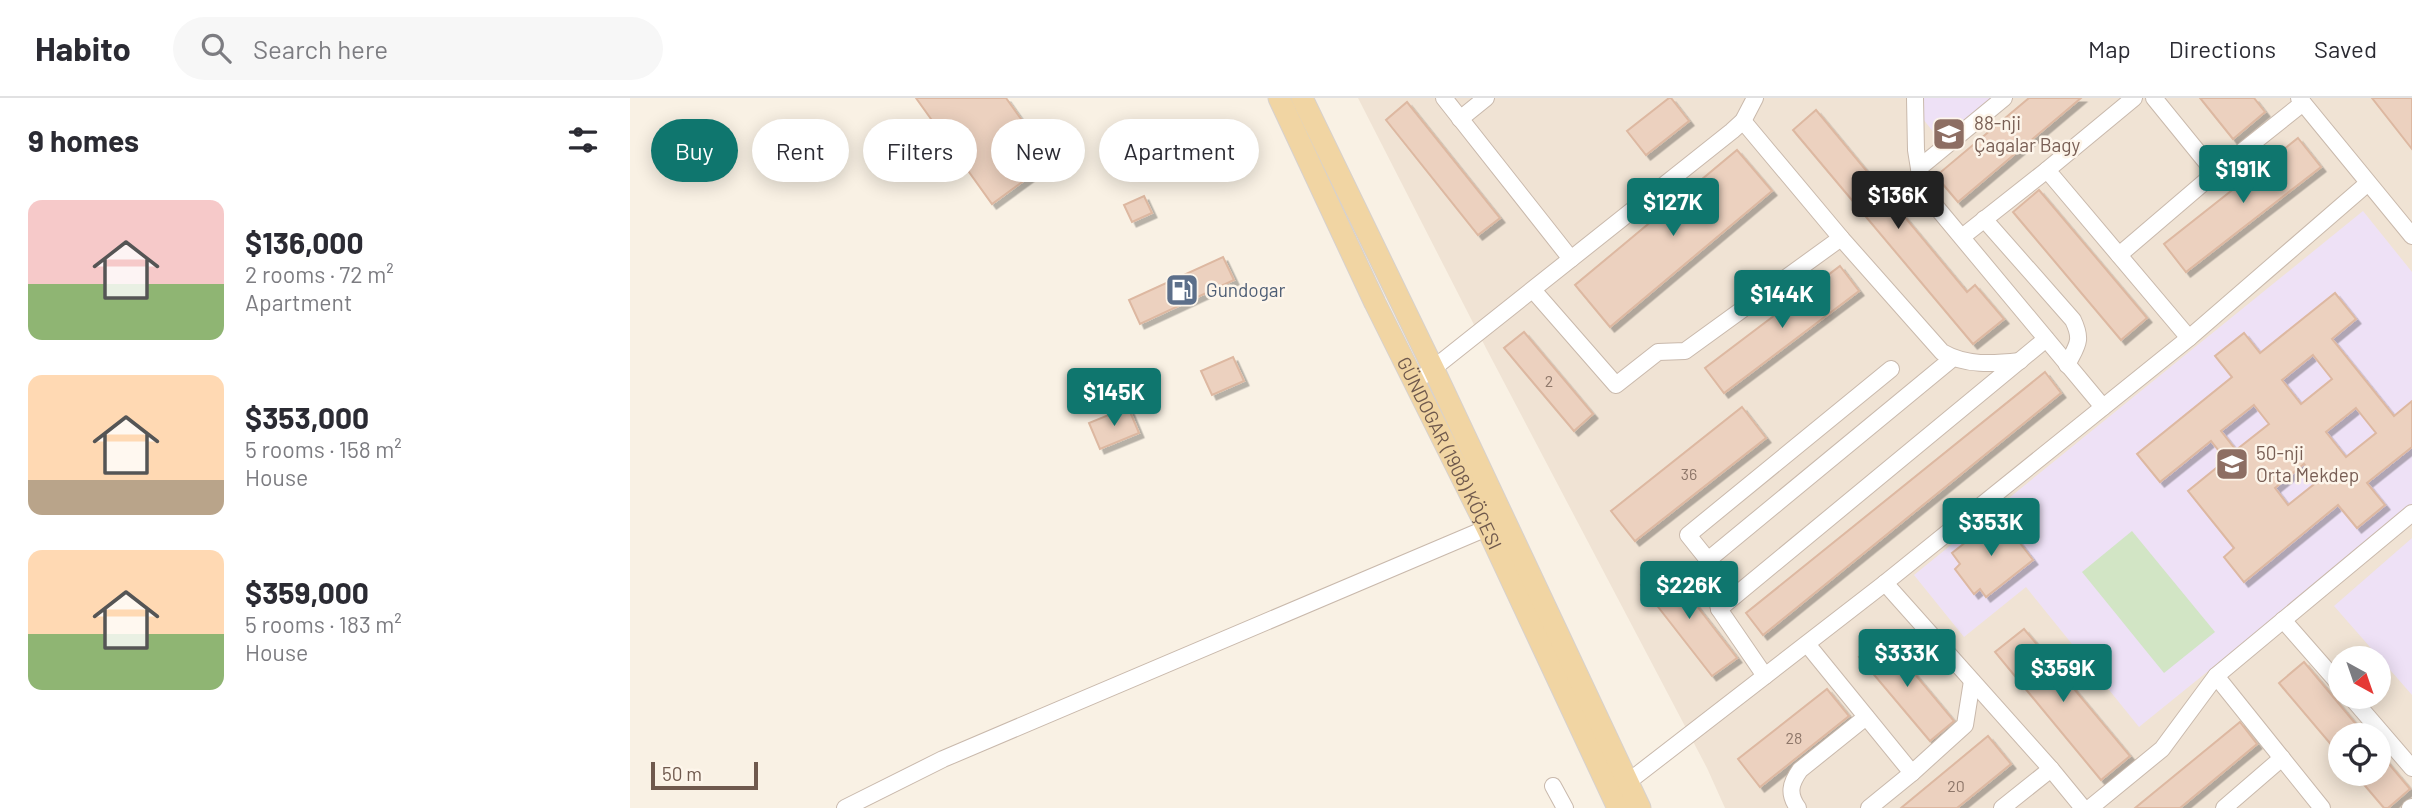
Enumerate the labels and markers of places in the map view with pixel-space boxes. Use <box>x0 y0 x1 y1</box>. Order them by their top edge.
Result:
place label: 88-nji Çagalar Bagy <box>1974 111 2080 156</box>
school or university icon: 88-nji Çagalar Bagy <box>1930 115 1968 153</box>
pin: $191K <box>2194 146 2292 205</box>
pin: $136K <box>1849 172 1947 231</box>
pin: $127K <box>1624 178 1722 238</box>
fuel station icon: Gundogar <box>1163 271 1201 309</box>
pin: $144K <box>1733 271 1831 330</box>
place label: Gundogar <box>1206 278 1286 301</box>
pin: $145K <box>1065 368 1163 428</box>
place label: 50-nji Orta Mekdep <box>2256 441 2359 486</box>
school or university icon: 50-nji Orta Mekdep <box>2213 445 2251 483</box>
pin: $353K <box>1942 498 2040 558</box>
pin: $226K <box>1640 561 1738 621</box>
pin: $333K <box>1858 630 1956 689</box>
pin: $359K <box>2014 644 2112 704</box>

